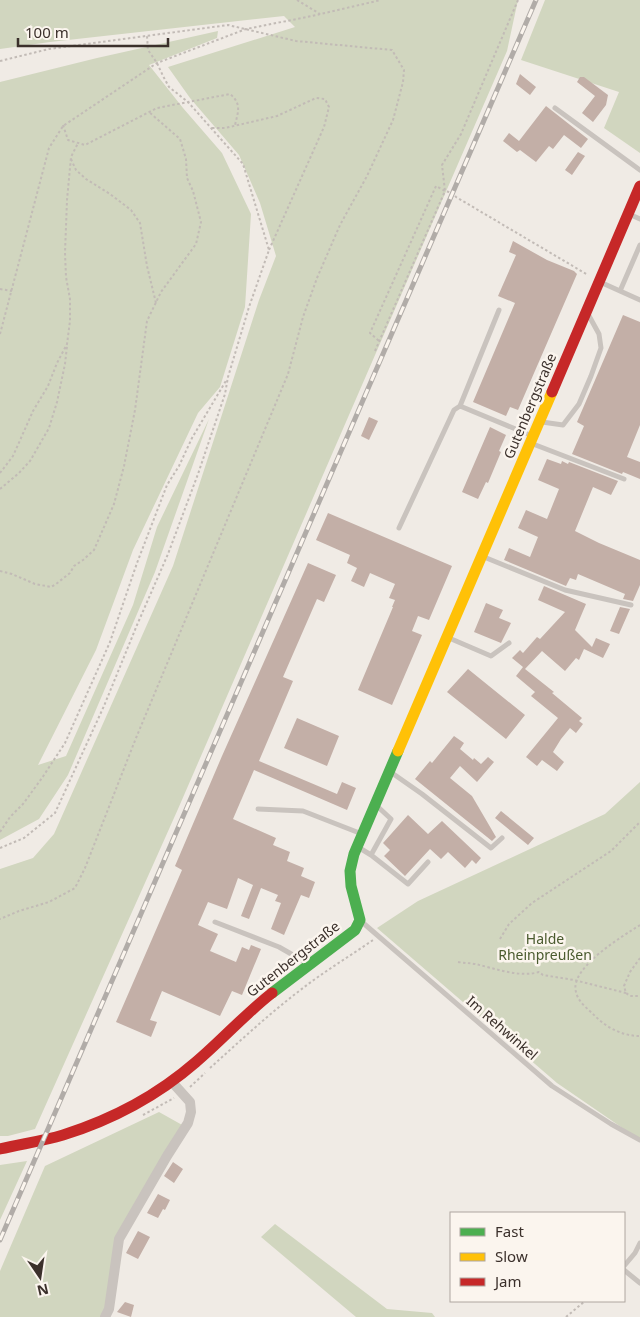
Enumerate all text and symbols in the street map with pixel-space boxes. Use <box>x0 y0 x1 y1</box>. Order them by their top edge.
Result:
scale bar <box>18 15 168 47</box>
text: 100 m <box>25 22 69 42</box>
street label: Gutenbergstraße <box>499 350 560 462</box>
street label: Gutenbergstraße <box>242 916 343 1001</box>
park label: Halde Rheinpreußen <box>498 929 592 964</box>
street label: Im Rehwinkel <box>463 991 542 1064</box>
legend <box>450 1212 625 1302</box>
text: Fast <box>495 1221 524 1241</box>
text: Slow <box>495 1246 528 1266</box>
north arrow <box>15 1252 65 1302</box>
text: Jam <box>493 1271 522 1291</box>
text: N <box>35 1280 51 1301</box>

